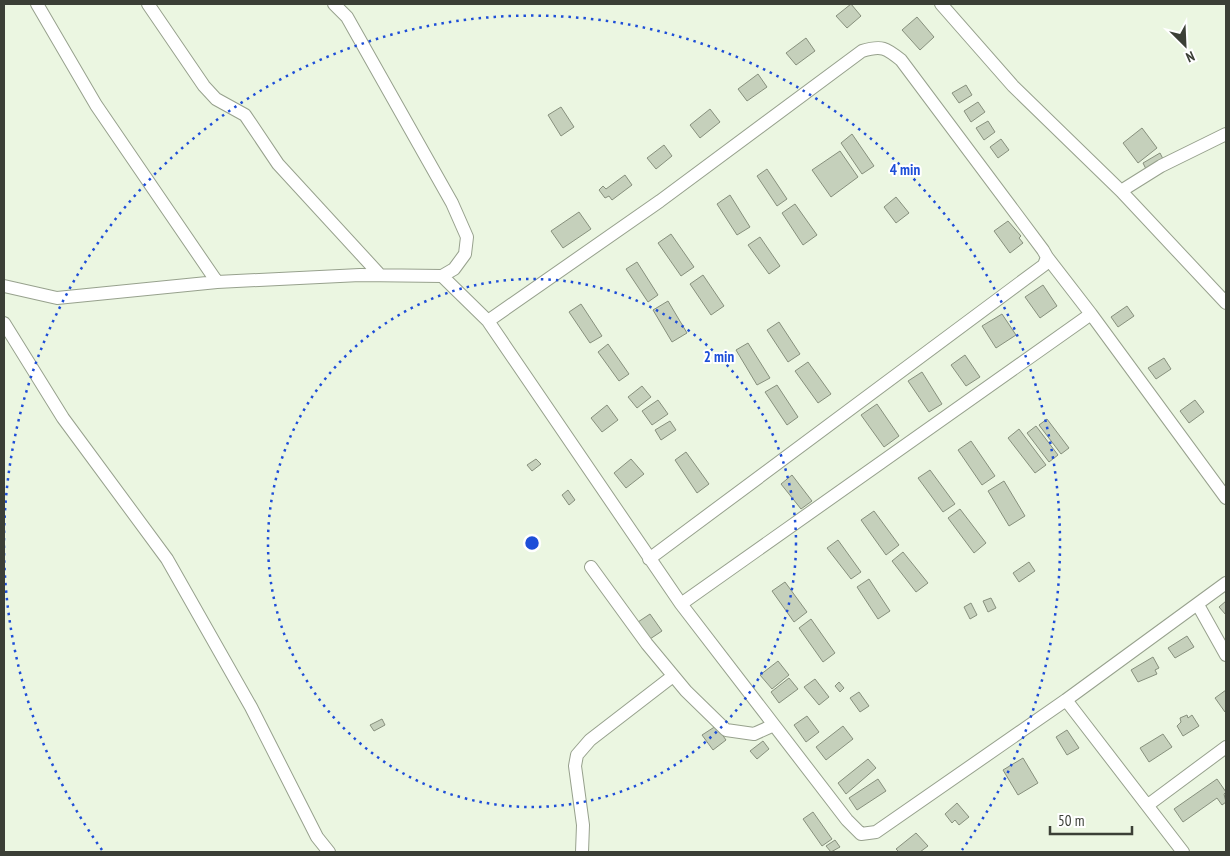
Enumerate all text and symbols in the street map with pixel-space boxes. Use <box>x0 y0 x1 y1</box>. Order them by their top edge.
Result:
north arrow <box>1160 20 1210 70</box>
text: N <box>1183 47 1197 67</box>
text: 4 min <box>890 160 920 179</box>
text: 2 min <box>704 347 734 366</box>
centre of rings <box>523 534 541 552</box>
scale bar <box>1050 804 1132 836</box>
text: 50 m <box>1058 811 1084 830</box>

